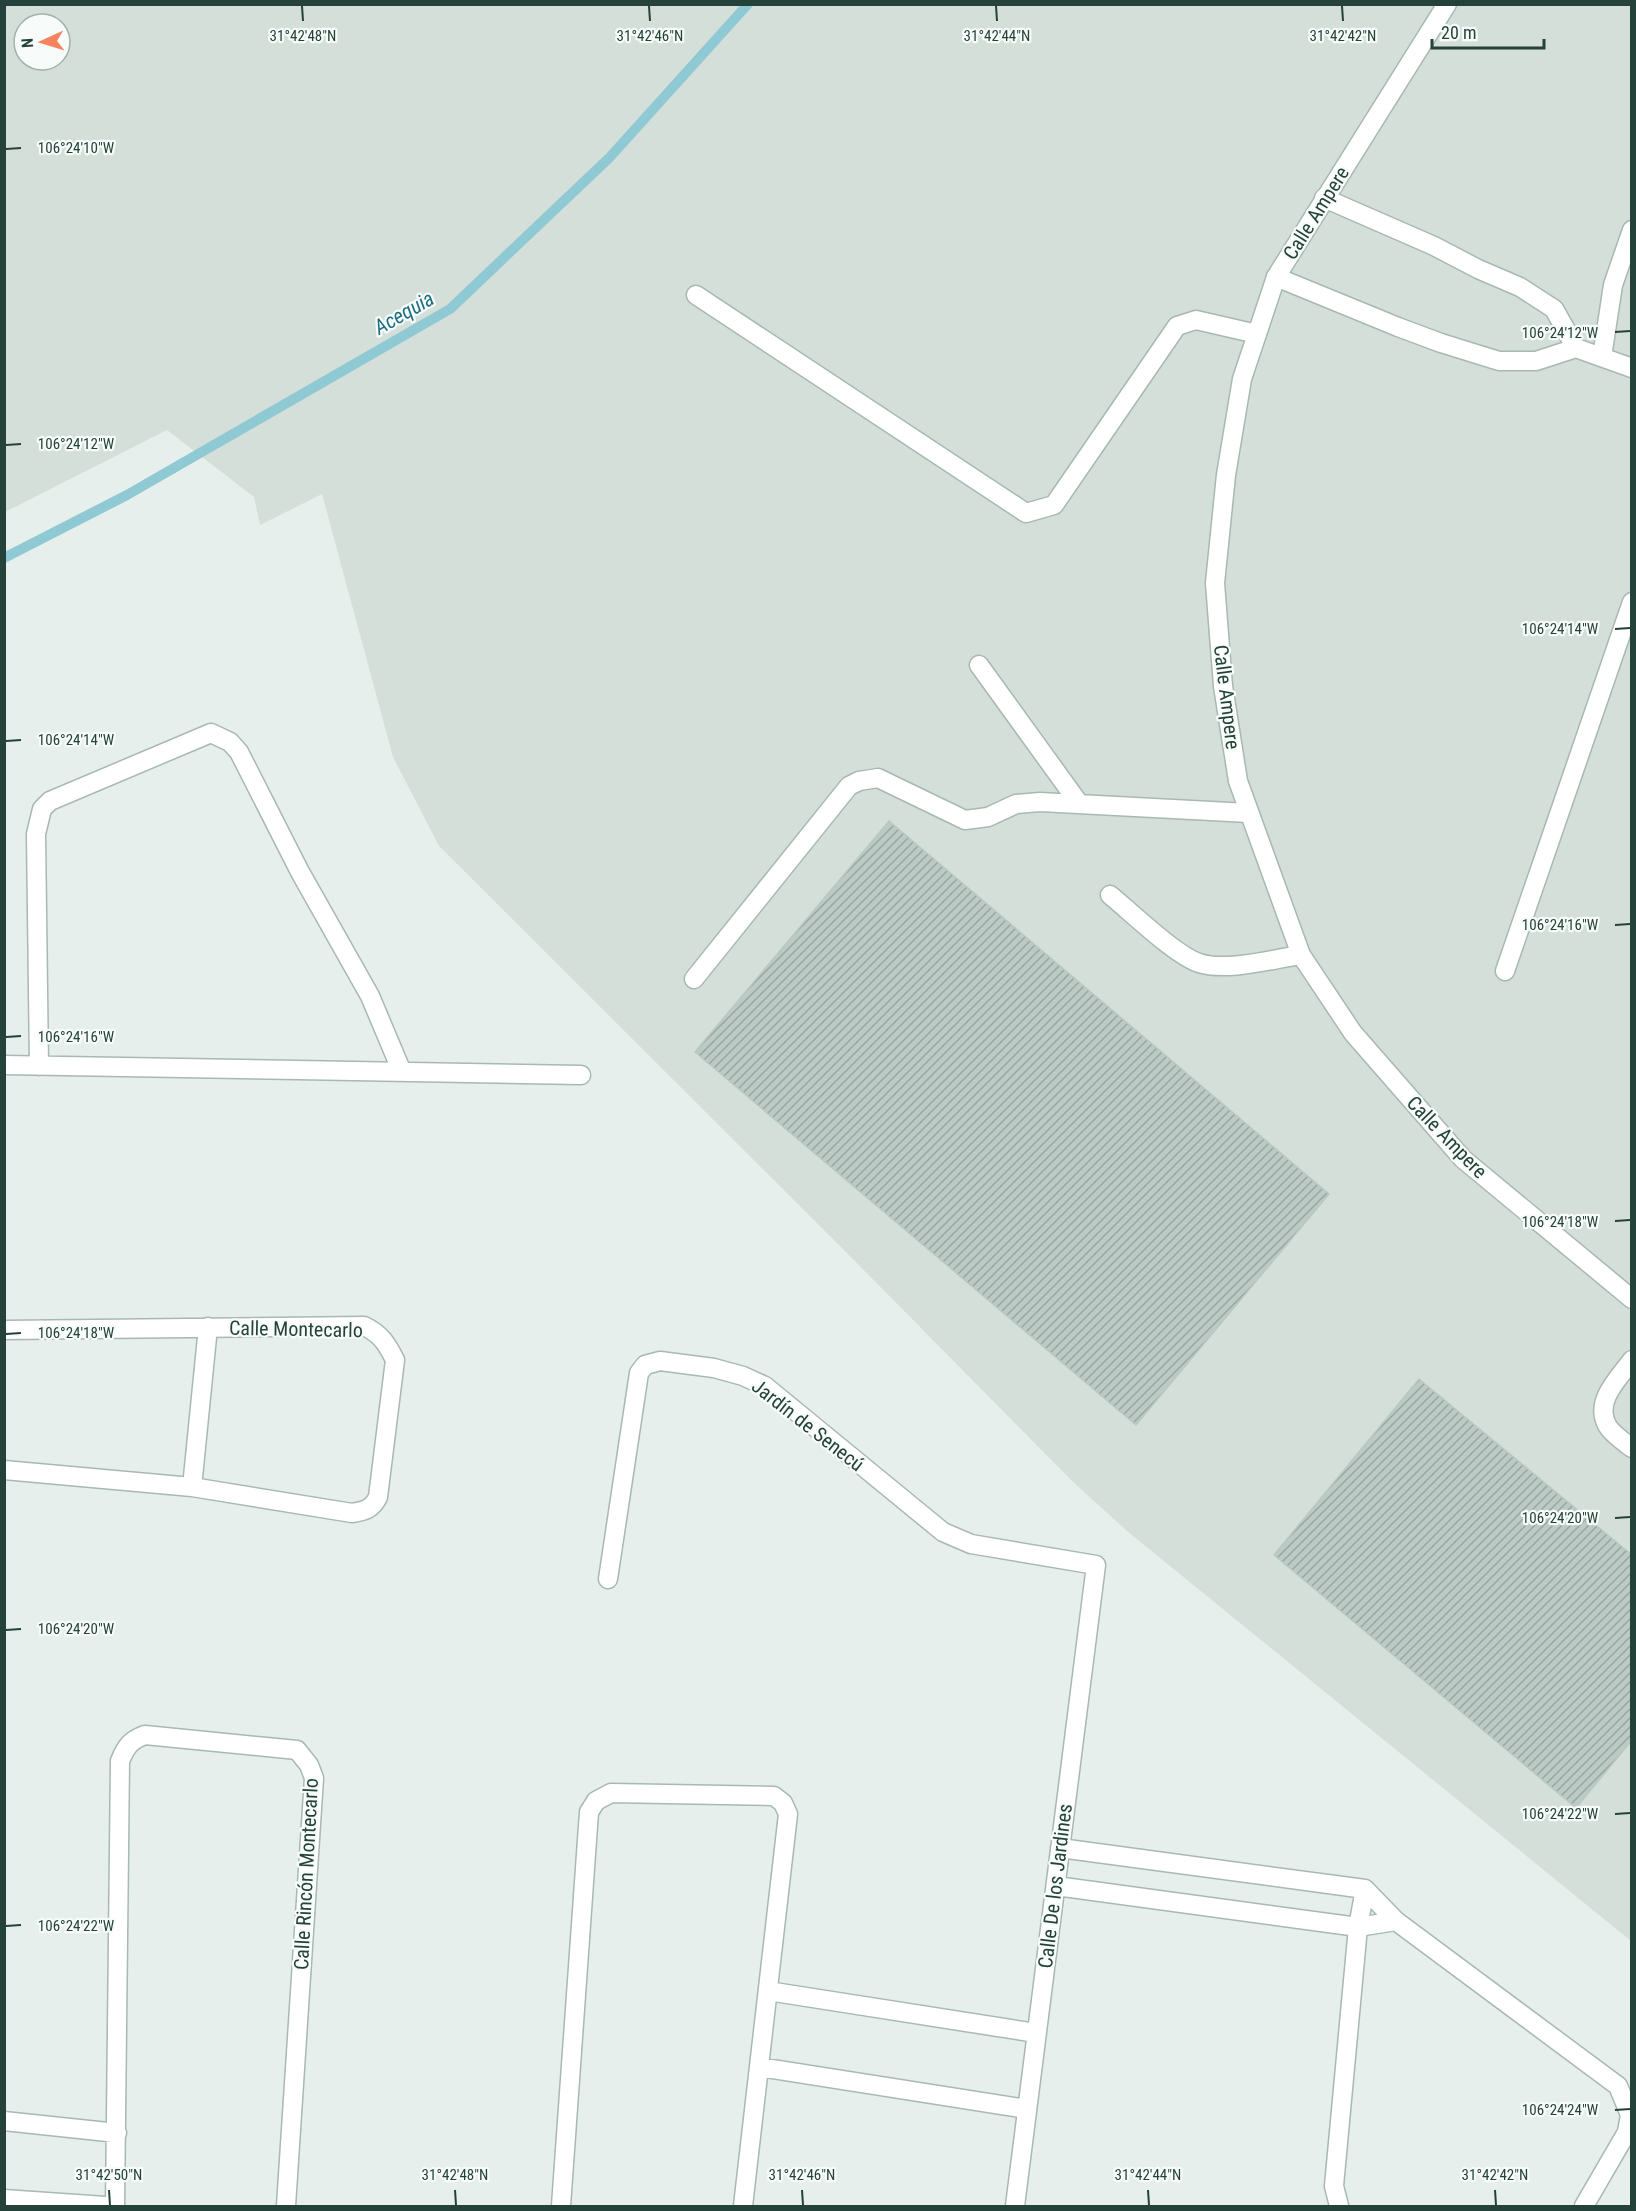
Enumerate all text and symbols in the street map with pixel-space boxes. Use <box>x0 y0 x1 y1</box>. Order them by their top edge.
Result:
north arrow <box>12 12 72 72</box>
scale bar <box>1432 12 1544 50</box>
text: 20 m <box>1441 22 1476 43</box>
text: 31°42'48"N <box>270 27 336 45</box>
text: 31°42'46"N <box>617 27 683 45</box>
text: 31°42'44"N <box>964 27 1030 45</box>
text: 31°42'42"N <box>1310 27 1376 45</box>
text: N <box>18 37 37 49</box>
text: 106°24'10"W <box>38 139 115 157</box>
street label: Calle Ampere <box>1278 162 1354 264</box>
water label: Acequia <box>369 286 438 340</box>
text: 106°24'12"W <box>1522 324 1599 342</box>
text: 106°24'12"W <box>38 435 115 453</box>
text: 106°24'14"W <box>1522 620 1599 638</box>
street label: Calle Ampere <box>1209 643 1245 751</box>
text: 106°24'14"W <box>38 731 115 749</box>
text: 106°24'16"W <box>1522 916 1599 934</box>
text: 106°24'16"W <box>38 1028 115 1046</box>
street label: Calle Ampere <box>1402 1091 1492 1183</box>
text: 106°24'18"W <box>1522 1213 1599 1231</box>
street label: Calle Montecarlo <box>229 1316 363 1342</box>
text: 106°24'18"W <box>38 1324 115 1342</box>
street label: Jardín de Senecú <box>747 1374 869 1476</box>
text: 106°24'20"W <box>1522 1509 1599 1527</box>
text: 106°24'20"W <box>38 1620 115 1638</box>
street label: Calle Rincón Montecarlo <box>289 1777 323 1971</box>
street label: Calle De los Jardines <box>1033 1802 1077 1970</box>
text: 106°24'22"W <box>1522 1805 1599 1823</box>
text: 106°24'22"W <box>38 1917 115 1935</box>
text: 106°24'24"W <box>1522 2101 1599 2119</box>
text: 31°42'50"N <box>76 2166 142 2184</box>
text: 31°42'48"N <box>422 2166 488 2184</box>
text: 31°42'46"N <box>769 2166 835 2184</box>
text: 31°42'44"N <box>1115 2166 1181 2184</box>
text: 31°42'42"N <box>1462 2166 1528 2184</box>

